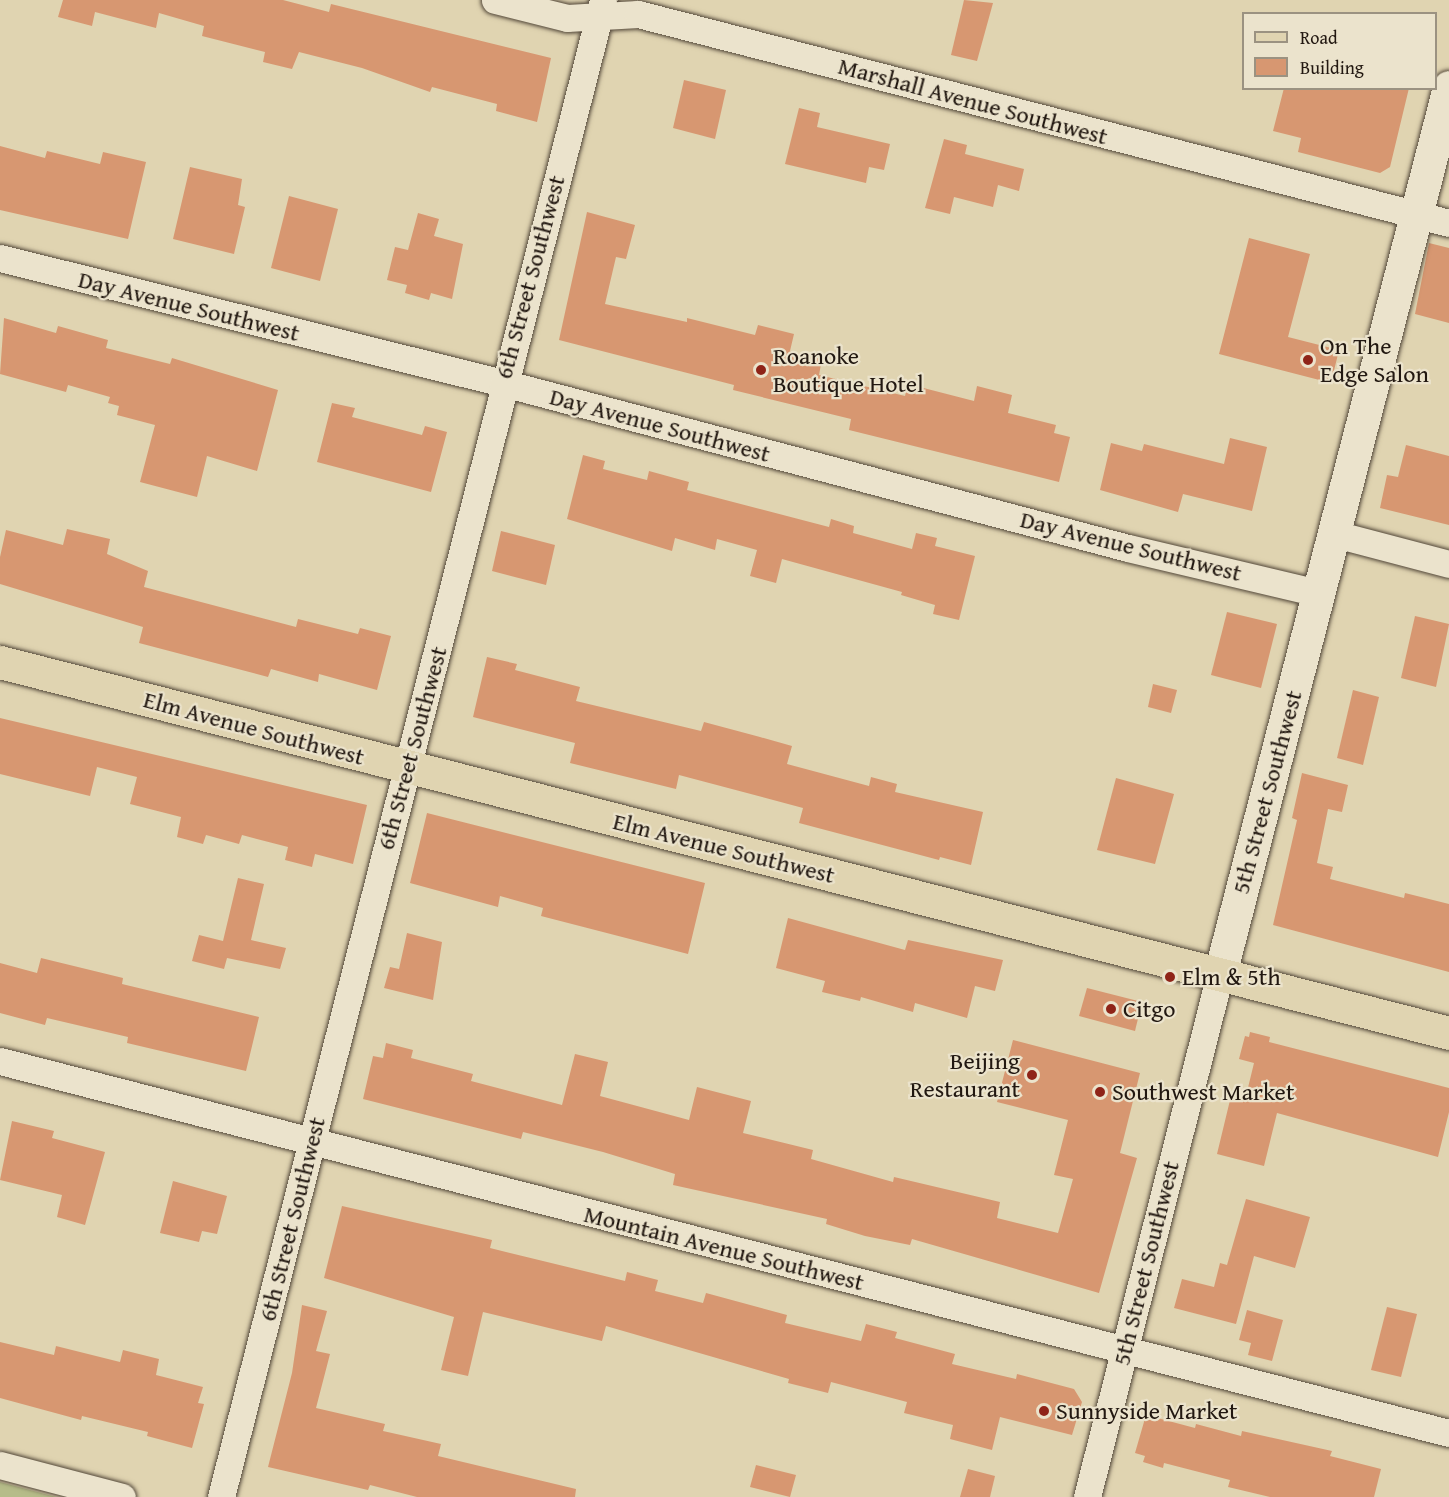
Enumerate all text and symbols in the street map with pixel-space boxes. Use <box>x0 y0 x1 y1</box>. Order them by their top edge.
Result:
legend <box>1242 12 1437 90</box>
text: Road <box>1300 24 1338 51</box>
street label: Marshall Avenue Southwest <box>835 51 1111 151</box>
text: Building <box>1300 54 1364 81</box>
street label: 6th Street Southwest <box>489 172 571 382</box>
street label: Day Avenue Southwest <box>75 265 303 347</box>
place label: On The Edge Salon <box>1320 332 1429 388</box>
place label: Roanoke Boutique Hotel <box>773 342 924 398</box>
marker: On The Edge Salon <box>1301 353 1315 367</box>
marker: Roanoke Boutique Hotel <box>754 363 768 377</box>
street label: Day Avenue Southwest <box>547 382 773 468</box>
street label: Day Avenue Southwest <box>1017 505 1245 587</box>
street label: 6th Street Southwest <box>371 643 453 853</box>
street label: Elm Avenue Southwest <box>140 685 368 771</box>
street label: 5th Street Southwest <box>1226 687 1308 897</box>
street label: Elm Avenue Southwest <box>610 807 838 889</box>
place label: Elm & 5th <box>1182 963 1281 991</box>
marker: Elm & 5th <box>1163 970 1177 984</box>
place label: Citgo <box>1123 995 1175 1023</box>
marker: Citgo <box>1104 1002 1118 1016</box>
place label: Beijing Restaurant <box>910 1047 1020 1103</box>
marker: Beijing Restaurant <box>1025 1068 1039 1082</box>
place label: Southwest Market <box>1112 1078 1294 1106</box>
marker: Southwest Market <box>1093 1085 1107 1099</box>
street label: 6th Street Southwest <box>253 1114 331 1324</box>
street label: 5th Street Southwest <box>1107 1158 1185 1368</box>
street label: Mountain Avenue Southwest <box>581 1199 867 1297</box>
place label: Sunnyside Market <box>1056 1397 1238 1425</box>
marker: Sunnyside Market <box>1037 1404 1051 1418</box>

